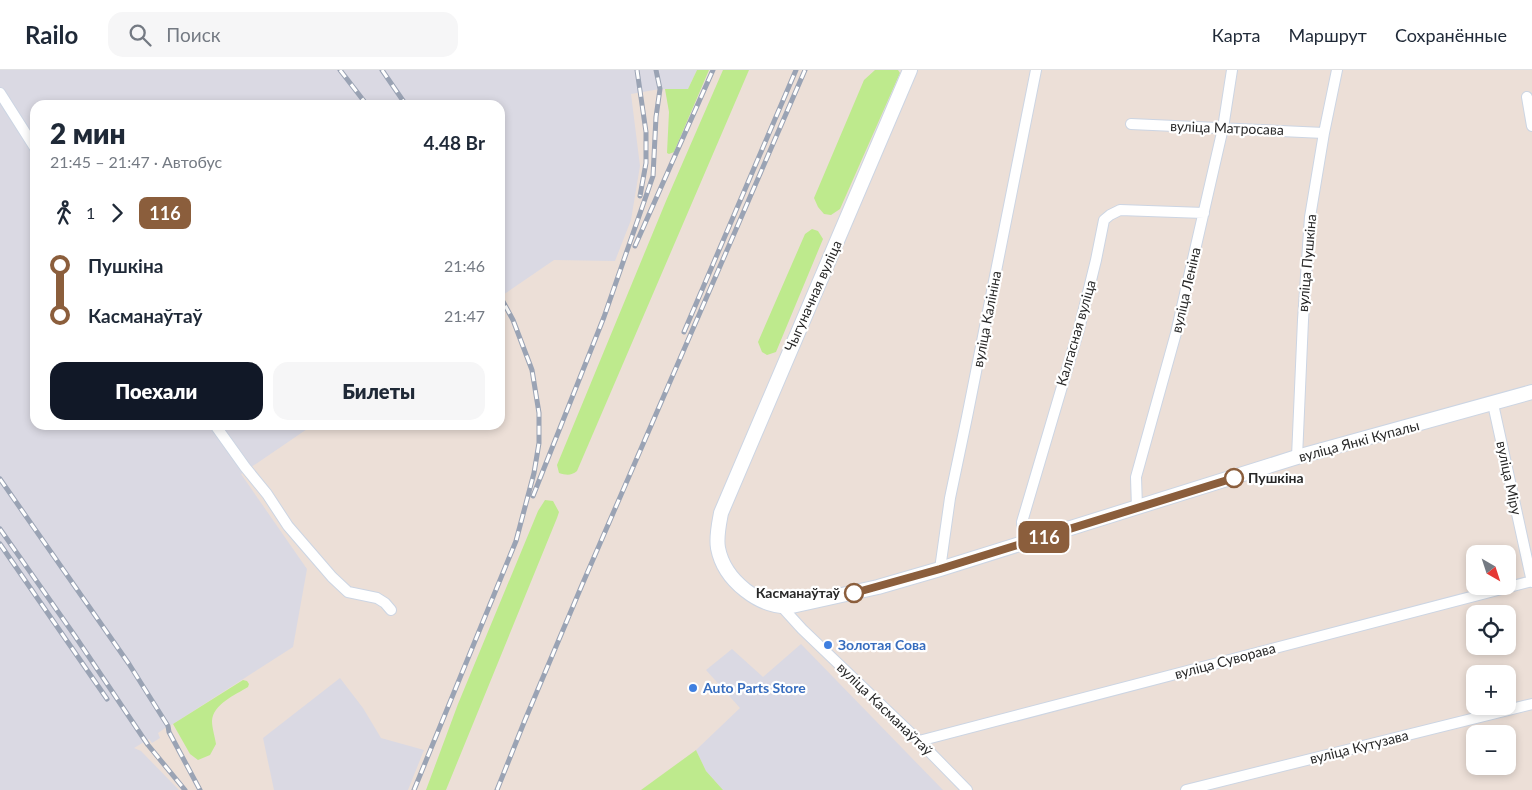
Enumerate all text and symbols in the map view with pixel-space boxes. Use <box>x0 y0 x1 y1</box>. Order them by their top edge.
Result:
search box <box>108 12 458 57</box>
text: Railo <box>25 20 78 49</box>
icon: search <box>126 21 154 49</box>
text: Поиск <box>166 23 221 46</box>
text: Карта <box>1212 24 1260 46</box>
text: Маршрут <box>1288 24 1367 46</box>
text: Сохранённые <box>1395 24 1507 46</box>
text: 2 мин <box>50 116 126 150</box>
street label: вуліца Матросава <box>1170 117 1284 138</box>
text: 4.48 Br <box>423 131 485 154</box>
text: 21:45 – 21:47 · Автобус <box>50 152 222 171</box>
icon: walk <box>50 199 78 227</box>
icon: forward <box>103 199 131 227</box>
text: 116 <box>149 202 181 224</box>
text: 1 <box>86 203 95 222</box>
street label: вуліца Пушкіна <box>1294 213 1319 313</box>
street label: Чыгуначная вуліца <box>780 238 845 354</box>
street label: вуліца Леніна <box>1167 245 1204 334</box>
text: Пушкіна <box>88 254 163 277</box>
text: 21:46 <box>444 256 485 275</box>
street label: вуліца Калініна <box>969 269 1004 369</box>
street label: Калгасная вуліца <box>1052 278 1099 388</box>
text: Касманаўтаў <box>88 304 202 327</box>
text: 21:47 <box>444 306 485 325</box>
button: Поехали <box>50 362 263 420</box>
button: Билеты <box>273 362 485 420</box>
street label: вуліца Янкі Купалы <box>1297 416 1421 465</box>
street label: вуліца Міру <box>1493 439 1526 517</box>
marker: Пушкіна <box>1224 468 1244 488</box>
place label: Пушкіна <box>1248 469 1304 486</box>
line badge: 116 <box>1015 521 1073 553</box>
text: 116 <box>1028 526 1060 548</box>
north arrow <box>1466 545 1516 595</box>
map controls <box>1466 545 1516 775</box>
marker: Касманаўтаў <box>844 583 864 603</box>
place label: Касманаўтаў <box>756 584 841 601</box>
button: locate <box>1466 605 1516 655</box>
place label: Золотая Сова <box>838 636 926 653</box>
marker: Золотая Сова <box>822 639 834 651</box>
street label: вуліца Суворава <box>1173 639 1277 682</box>
street label: вуліца Касманаўтаў <box>834 659 937 759</box>
button: + <box>1466 665 1516 715</box>
place label: Auto Parts Store <box>702 679 806 696</box>
marker: Auto Parts Store <box>687 682 699 694</box>
button: − <box>1466 725 1516 775</box>
street label: вуліца Кутузава <box>1308 726 1410 767</box>

